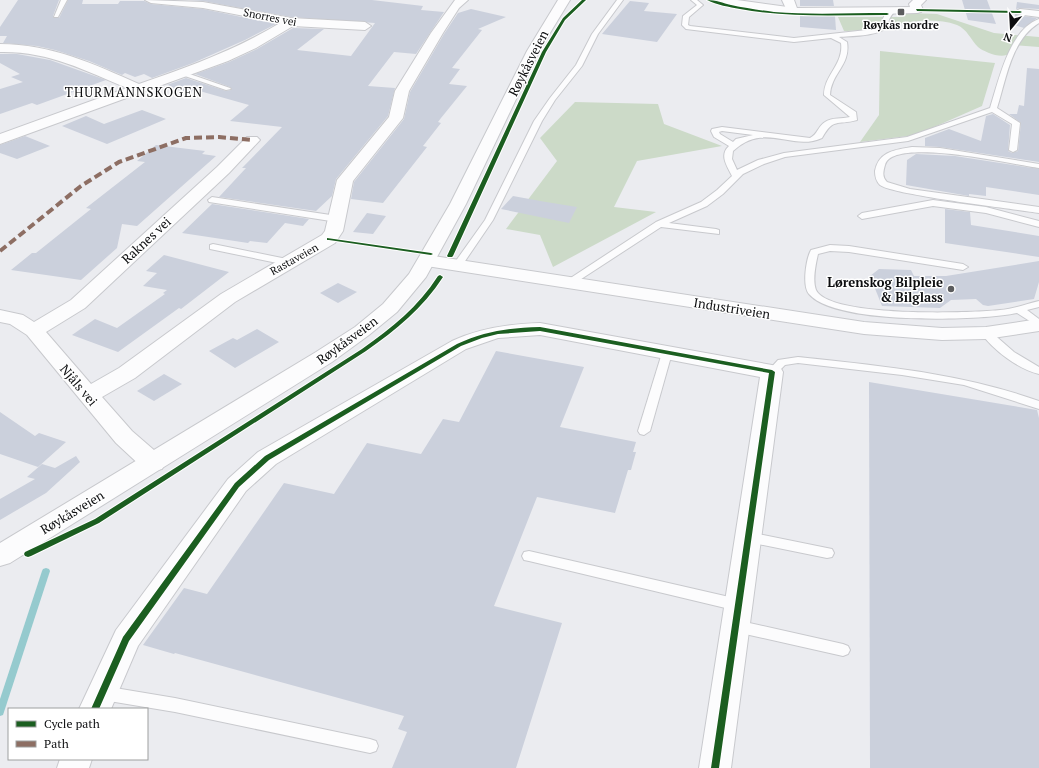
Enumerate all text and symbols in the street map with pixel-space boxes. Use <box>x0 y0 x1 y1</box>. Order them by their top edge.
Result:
street label: Snorres vei <box>242 5 298 29</box>
marker: Røykås nordre <box>896 7 906 17</box>
north arrow <box>991 8 1031 48</box>
place label: Røykås nordre <box>863 18 939 32</box>
street label: Røykåsveien <box>504 27 552 99</box>
text: N <box>1001 29 1014 45</box>
district label: THURMANNSKOGEN <box>65 83 203 101</box>
street label: Raknes vei <box>117 212 175 268</box>
street label: Rastaveien <box>267 240 321 278</box>
place label: Lørenskog Bilpleie & Bilglass <box>827 273 943 306</box>
marker: Lørenskog Bilpleie & Bilglass <box>946 284 956 294</box>
street label: Industriveien <box>692 293 772 323</box>
street label: Røykåsveien <box>313 312 381 368</box>
street label: Njåls vei <box>56 360 102 410</box>
street label: Røykåsveien <box>37 486 108 538</box>
legend <box>8 708 148 760</box>
text: Cycle path <box>44 716 100 731</box>
text: Path <box>44 736 69 751</box>

